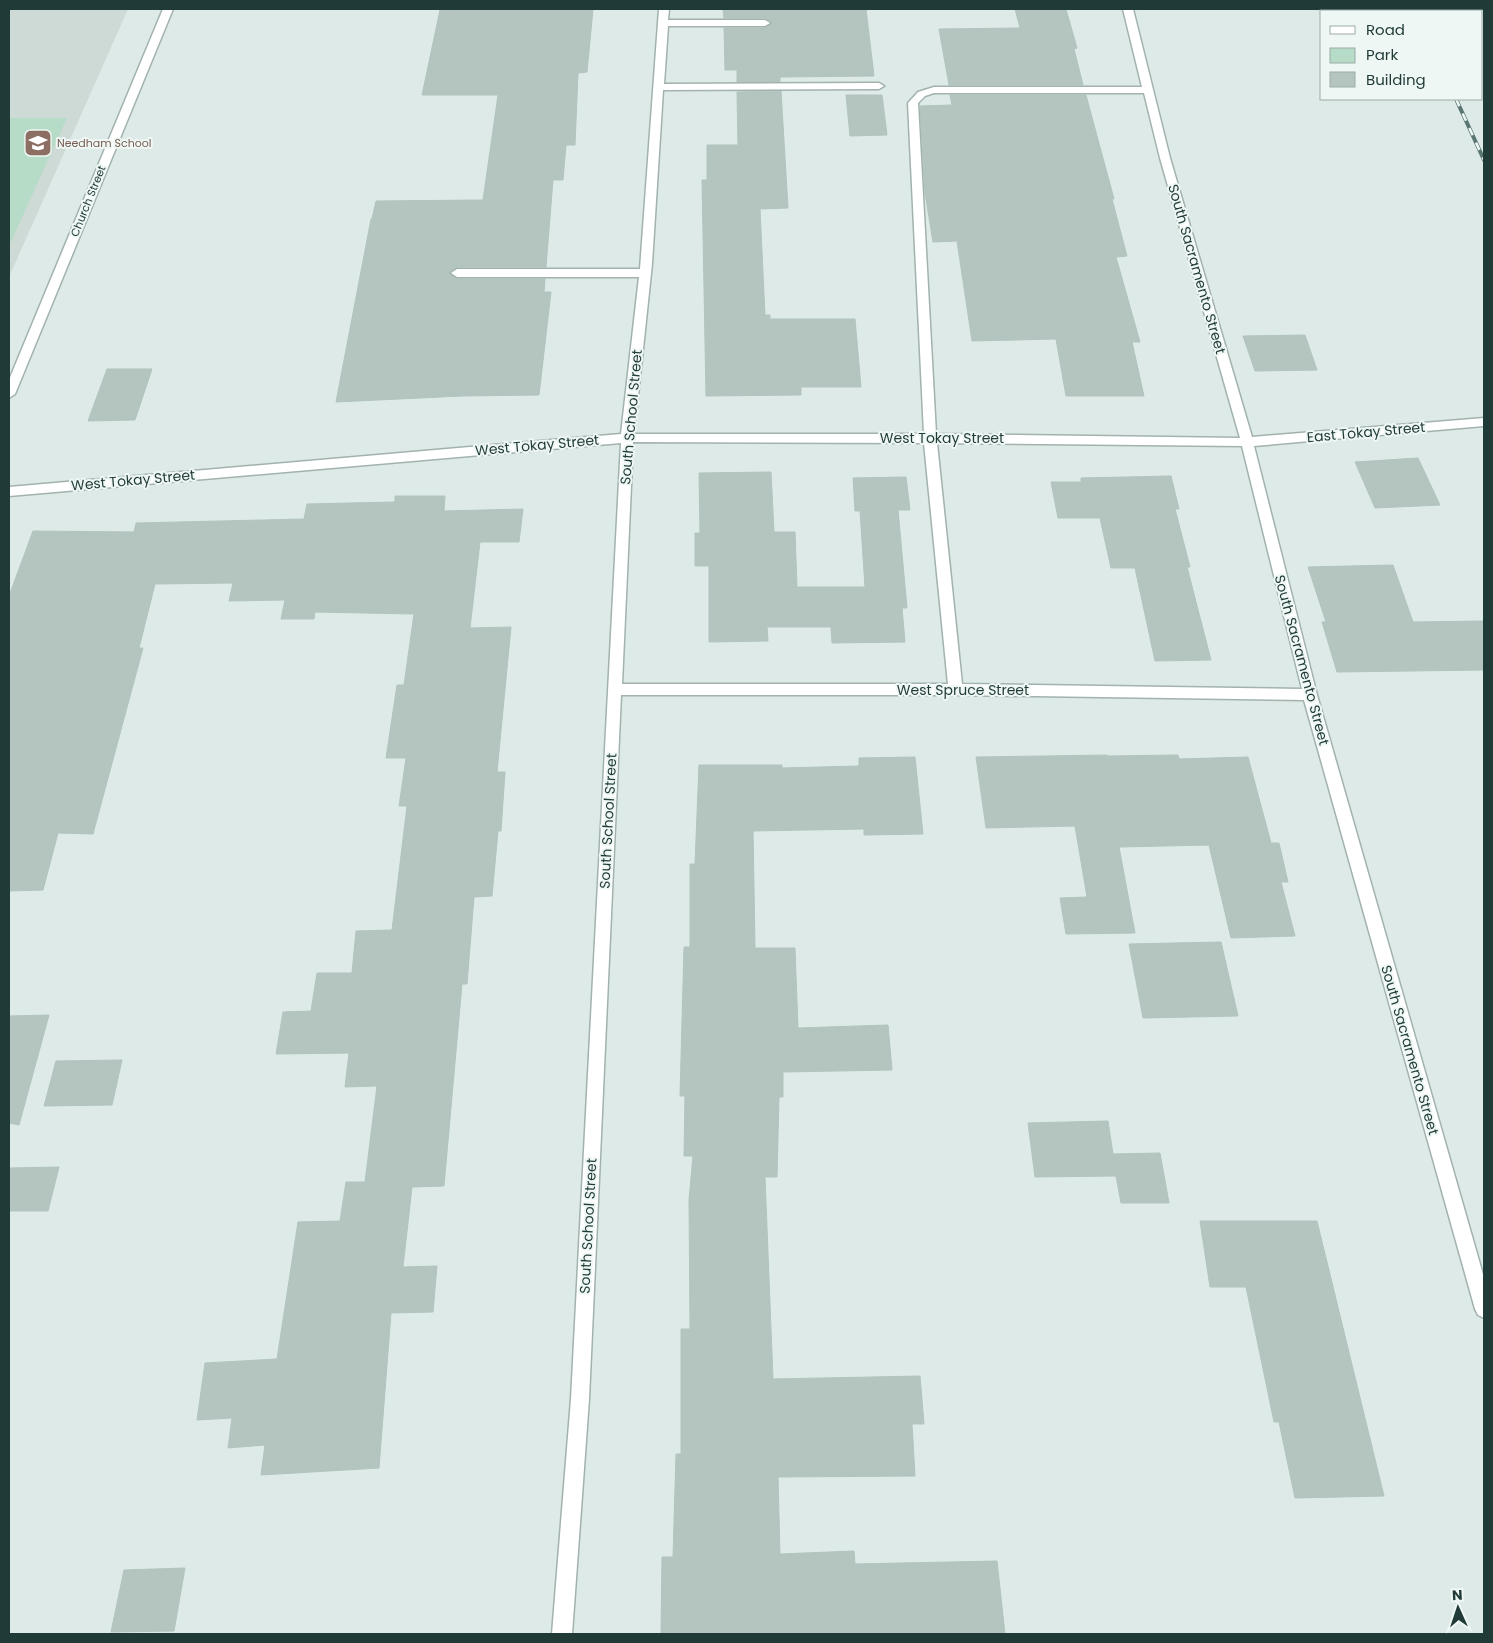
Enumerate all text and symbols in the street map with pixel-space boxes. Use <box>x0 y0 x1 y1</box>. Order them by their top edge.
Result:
legend <box>1320 10 1483 100</box>
text: Road <box>1366 19 1405 40</box>
text: Park <box>1366 44 1398 65</box>
text: Building <box>1366 69 1426 90</box>
school or university icon: Needham School <box>23 128 53 158</box>
place label: Needham School <box>57 135 152 151</box>
street label: Church Street <box>66 163 110 239</box>
street label: South Sacramento Street <box>1163 182 1231 356</box>
street label: South School Street <box>615 349 647 485</box>
street label: East Tokay Street <box>1306 417 1426 447</box>
street label: West Tokay Street <box>880 428 1004 448</box>
street label: West Tokay Street <box>474 430 600 460</box>
street label: West Tokay Street <box>70 465 196 495</box>
street label: South Sacramento Street <box>1270 573 1334 747</box>
street label: West Spruce Street <box>897 680 1029 700</box>
street label: South School Street <box>594 753 622 889</box>
street label: South Sacramento Street <box>1376 963 1444 1137</box>
street label: South School Street <box>574 1158 602 1294</box>
north arrow <box>1433 1583 1483 1633</box>
text: N <box>1452 1585 1463 1605</box>

